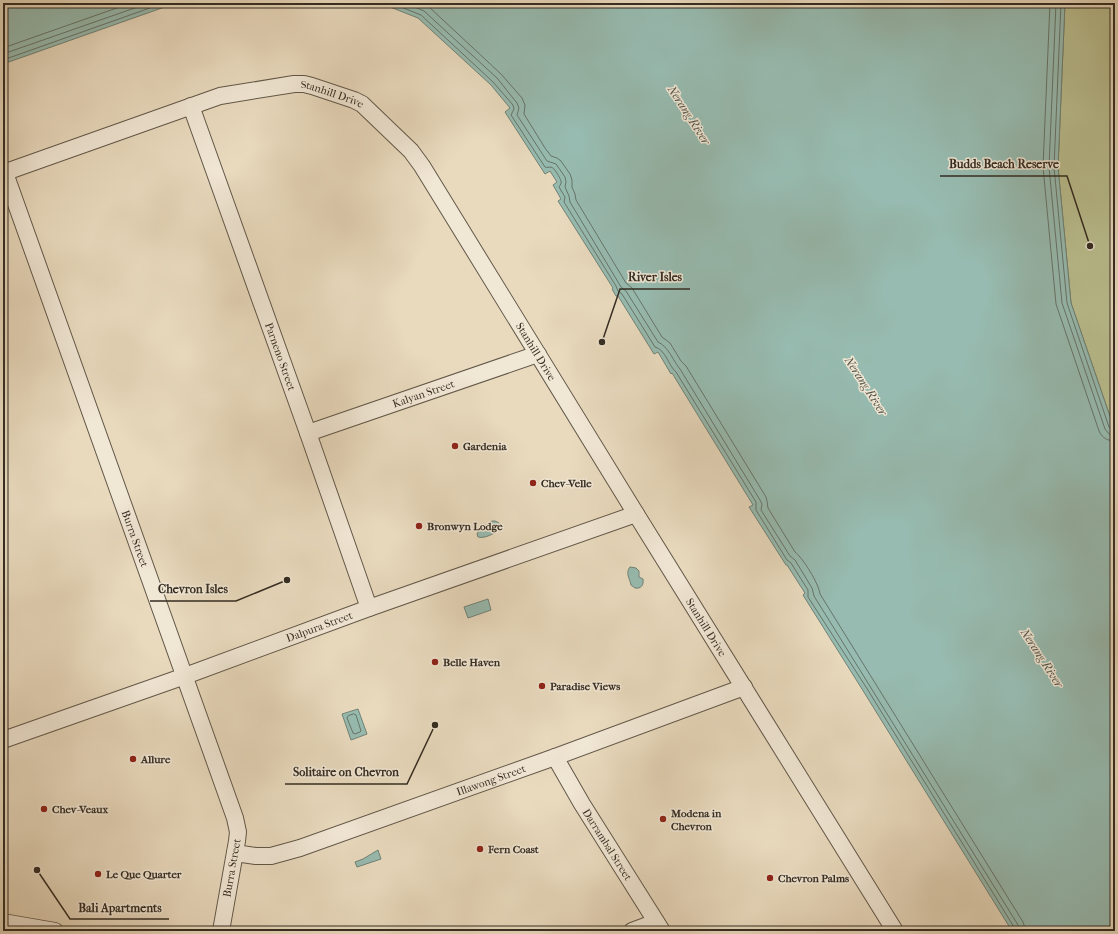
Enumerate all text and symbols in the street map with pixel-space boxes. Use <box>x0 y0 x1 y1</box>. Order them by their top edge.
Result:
street label: Stanhill Drive <box>301 78 367 111</box>
water label: Nerang River <box>664 82 714 148</box>
callout: Budds Beach Reserve <box>940 152 1067 176</box>
text: Budds Beach Reserve <box>949 157 1059 171</box>
callout: River Isles <box>620 265 690 289</box>
text: River Isles <box>628 270 683 284</box>
street label: Stanhill Drive <box>513 320 559 383</box>
street label: Parneno Street <box>262 321 299 392</box>
water label: Nerang River <box>841 353 891 419</box>
street label: Kalyan Street <box>391 377 456 410</box>
place label: Gardenia <box>463 440 507 453</box>
marker: Gardenia <box>450 441 460 451</box>
place label: Chev-Velle <box>541 477 592 490</box>
marker: Chev-Velle <box>528 478 538 488</box>
street label: Burra Street <box>119 508 151 569</box>
place label: Bronwyn Lodge <box>427 520 503 533</box>
marker: Bronwyn Lodge <box>414 521 424 531</box>
callout: Chevron Isles <box>150 577 236 601</box>
text: Chevron Isles <box>158 582 228 596</box>
street label: Stanhill Drive <box>683 596 730 659</box>
street label: Dalpura Street <box>284 608 354 645</box>
water label: Nerang River <box>1017 625 1067 691</box>
place label: Belle Haven <box>443 656 501 669</box>
marker: Belle Haven <box>430 657 440 667</box>
place label: Paradise Views <box>550 680 620 693</box>
marker: Paradise Views <box>537 681 547 691</box>
place label: Allure <box>140 753 171 766</box>
marker: Allure <box>128 754 138 764</box>
callout: Solitaire on Chevron <box>285 760 407 784</box>
street label: Illawong Street <box>455 762 527 798</box>
text: Solitaire on Chevron <box>293 765 400 779</box>
place label: Chev-Veaux <box>52 803 108 816</box>
marker: Chev-Veaux <box>39 804 49 814</box>
street label: Darrambal Street <box>580 806 635 883</box>
place label: Modena in Chevron <box>670 807 722 833</box>
marker: Modena in Chevron <box>658 814 668 824</box>
street label: Burra Street <box>220 838 244 898</box>
place label: Fern Coast <box>487 843 540 856</box>
marker: Fern Coast <box>475 844 485 854</box>
place label: Le Que Quarter <box>106 868 182 881</box>
marker: Le Que Quarter <box>93 869 103 879</box>
place label: Chevron Palms <box>778 872 849 885</box>
marker: Chevron Palms <box>765 873 775 883</box>
callout: Bali Apartments <box>70 895 169 919</box>
text: Bali Apartments <box>78 901 162 916</box>

